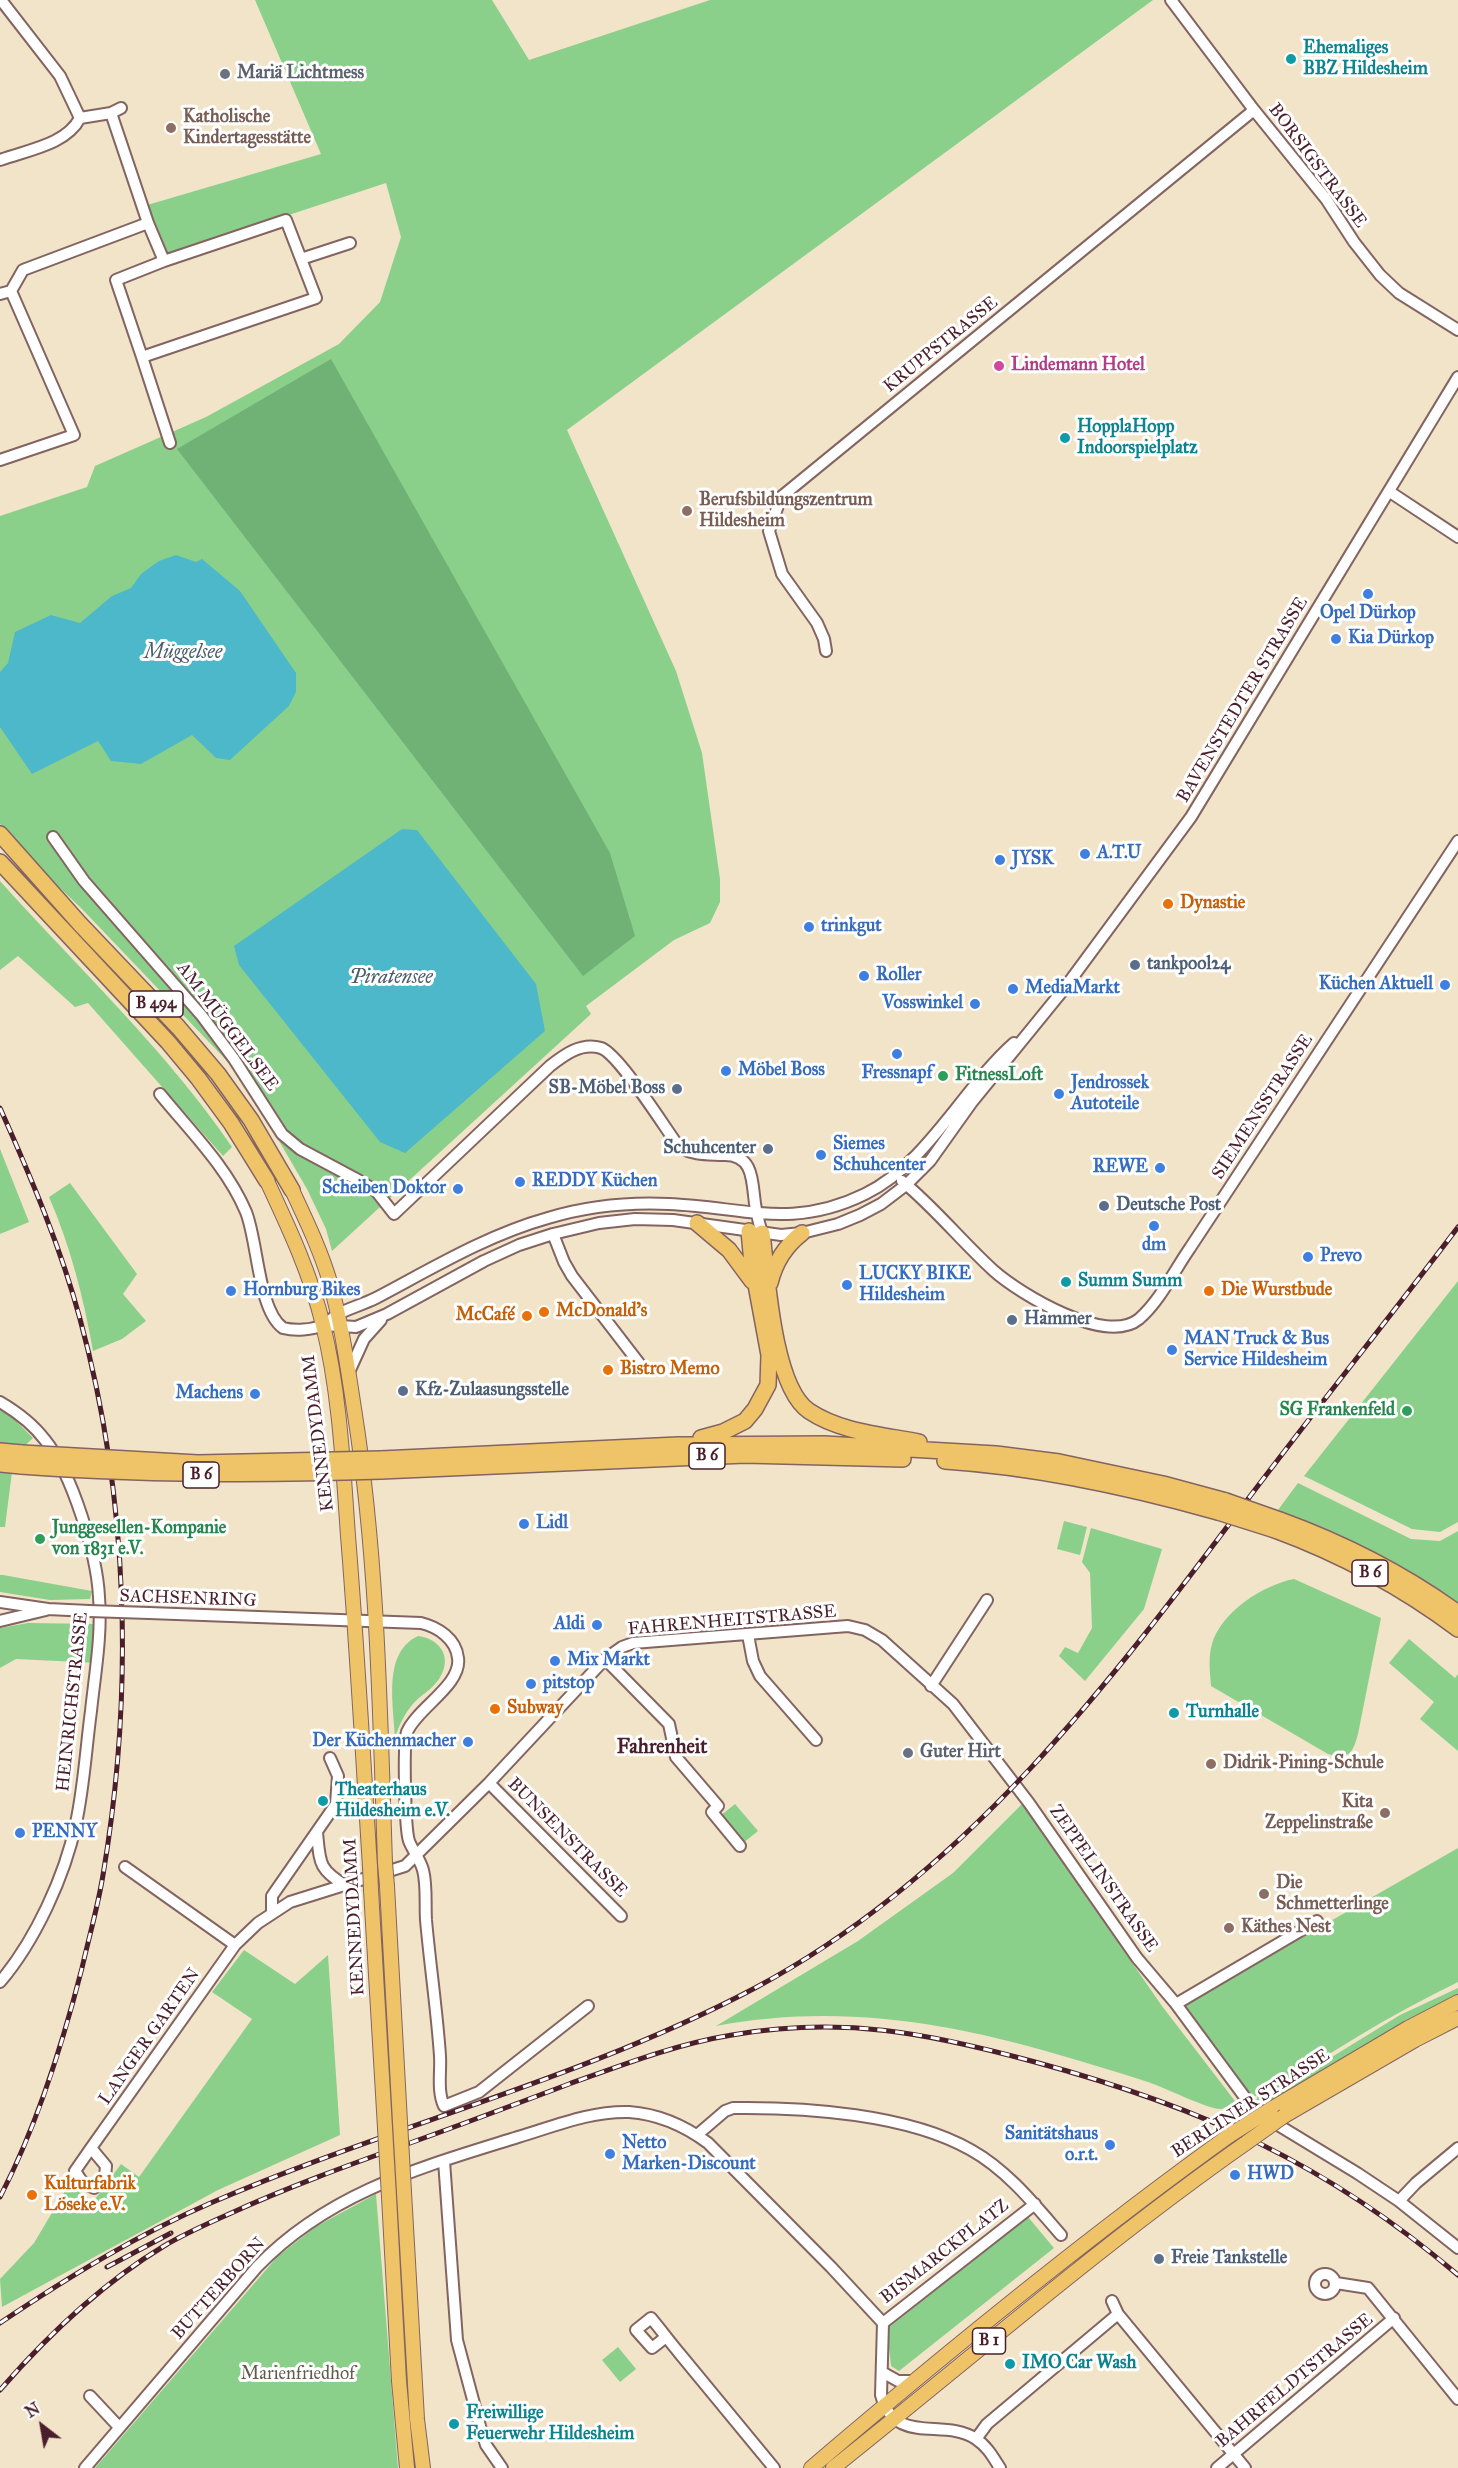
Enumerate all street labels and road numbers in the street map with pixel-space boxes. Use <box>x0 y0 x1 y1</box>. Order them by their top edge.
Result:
street label: BORSIGSTRASSE <box>1263 100 1371 232</box>
street label: KRUPPSTRASSE <box>880 292 1002 398</box>
street label: BAVENSTEDTER STRASSE <box>1173 593 1313 807</box>
street label: AM MÜGGELSEE <box>171 958 283 1096</box>
road number: B 494 <box>129 991 183 1017</box>
street label: SIEMENSSTRASSE <box>1208 1030 1318 1184</box>
street label: KENNEDYDAMM <box>299 1353 339 1513</box>
road number: B 6 <box>689 1443 725 1469</box>
road number: B 6 <box>183 1462 219 1488</box>
road number: B 6 <box>1352 1560 1388 1586</box>
street label: SACHSENRING <box>119 1586 257 1612</box>
street label: FAHRENHEITSTRASSE <box>627 1601 837 1641</box>
street label: HEINRICHSTRASSE <box>53 1611 93 1793</box>
street label: BUNSENSTRASSE <box>503 1774 631 1902</box>
street label: ZEPPELINSTRASSE <box>1044 1801 1162 1957</box>
street label: KENNEDYDAMM <box>340 1838 370 1996</box>
street label: LANGER GARTEN <box>95 1965 205 2109</box>
street label: BERLINER STRASSE <box>1168 2045 1334 2163</box>
street label: BISMARCKPLATZ <box>876 2195 1014 2309</box>
street label: BUTTERBORN <box>168 2234 270 2344</box>
street label: BAHRFELDTSTRASSE <box>1212 2309 1378 2453</box>
road number: B 1 <box>972 2328 1006 2354</box>

